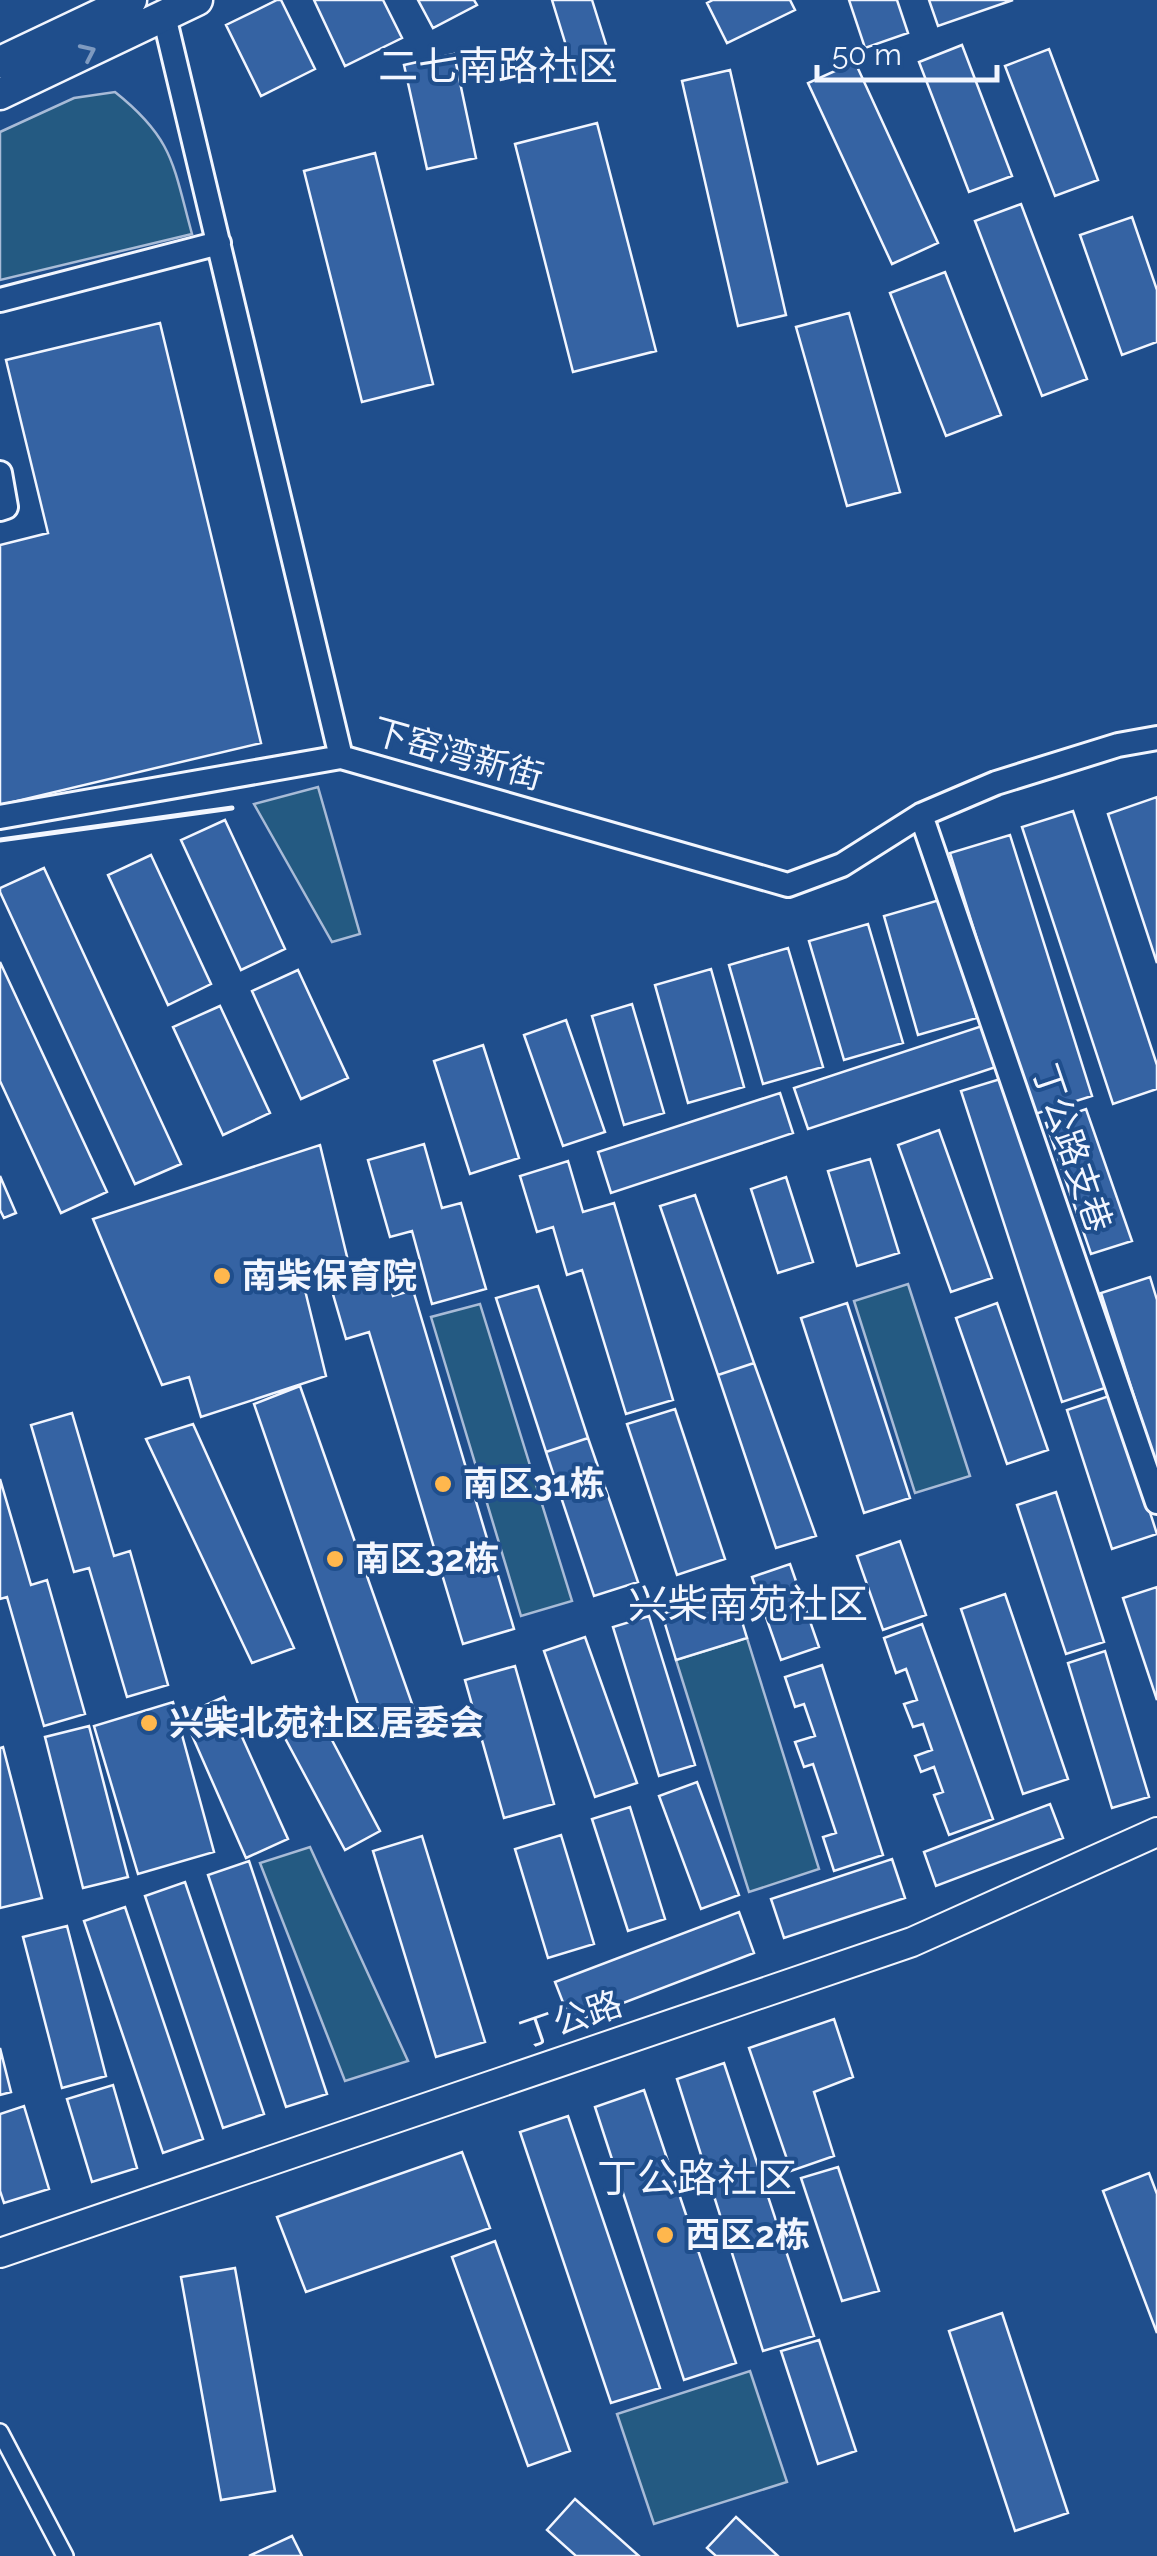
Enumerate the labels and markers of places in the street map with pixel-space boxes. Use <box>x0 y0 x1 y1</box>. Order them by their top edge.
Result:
place label: 南柴保育院 <box>242 1255 417 1296</box>
marker: 南柴保育院 <box>211 1265 233 1287</box>
place label: 南区31栋 <box>463 1463 605 1504</box>
marker: 南区31栋 <box>432 1473 454 1495</box>
place label: 南区32栋 <box>355 1538 499 1579</box>
marker: 南区32栋 <box>324 1548 346 1570</box>
place label: 兴柴北苑社区居委会 <box>169 1702 484 1743</box>
marker: 兴柴北苑社区居委会 <box>138 1712 160 1734</box>
place label: 西区2栋 <box>685 2214 810 2255</box>
marker: 西区2栋 <box>654 2224 676 2246</box>

